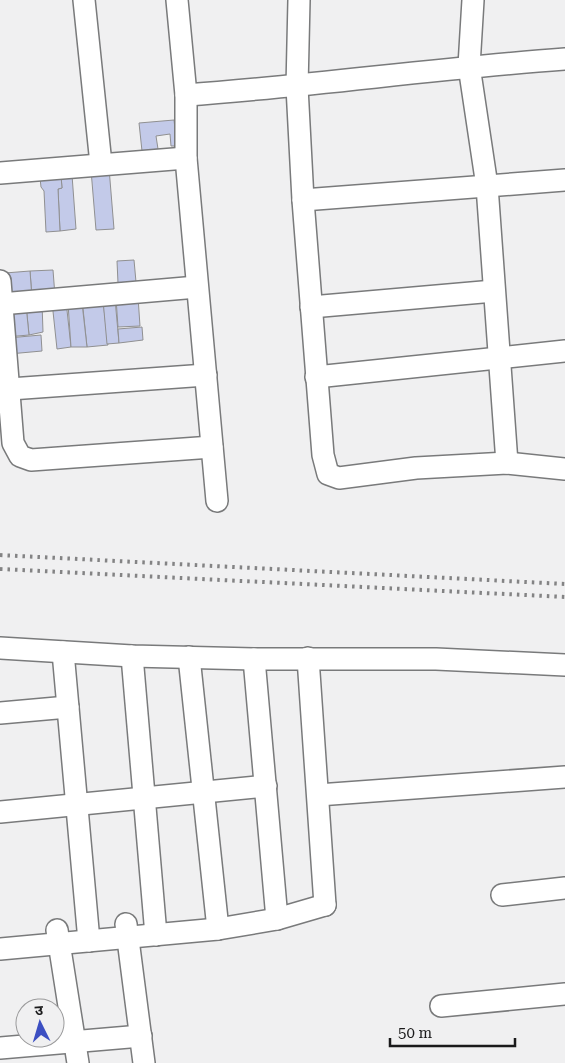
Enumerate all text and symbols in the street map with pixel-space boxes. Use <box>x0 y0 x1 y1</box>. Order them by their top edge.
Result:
north arrow <box>15 998 65 1048</box>
text: उ <box>34 1002 44 1018</box>
scale bar <box>390 1016 515 1048</box>
text: 50 m <box>398 1024 433 1042</box>

